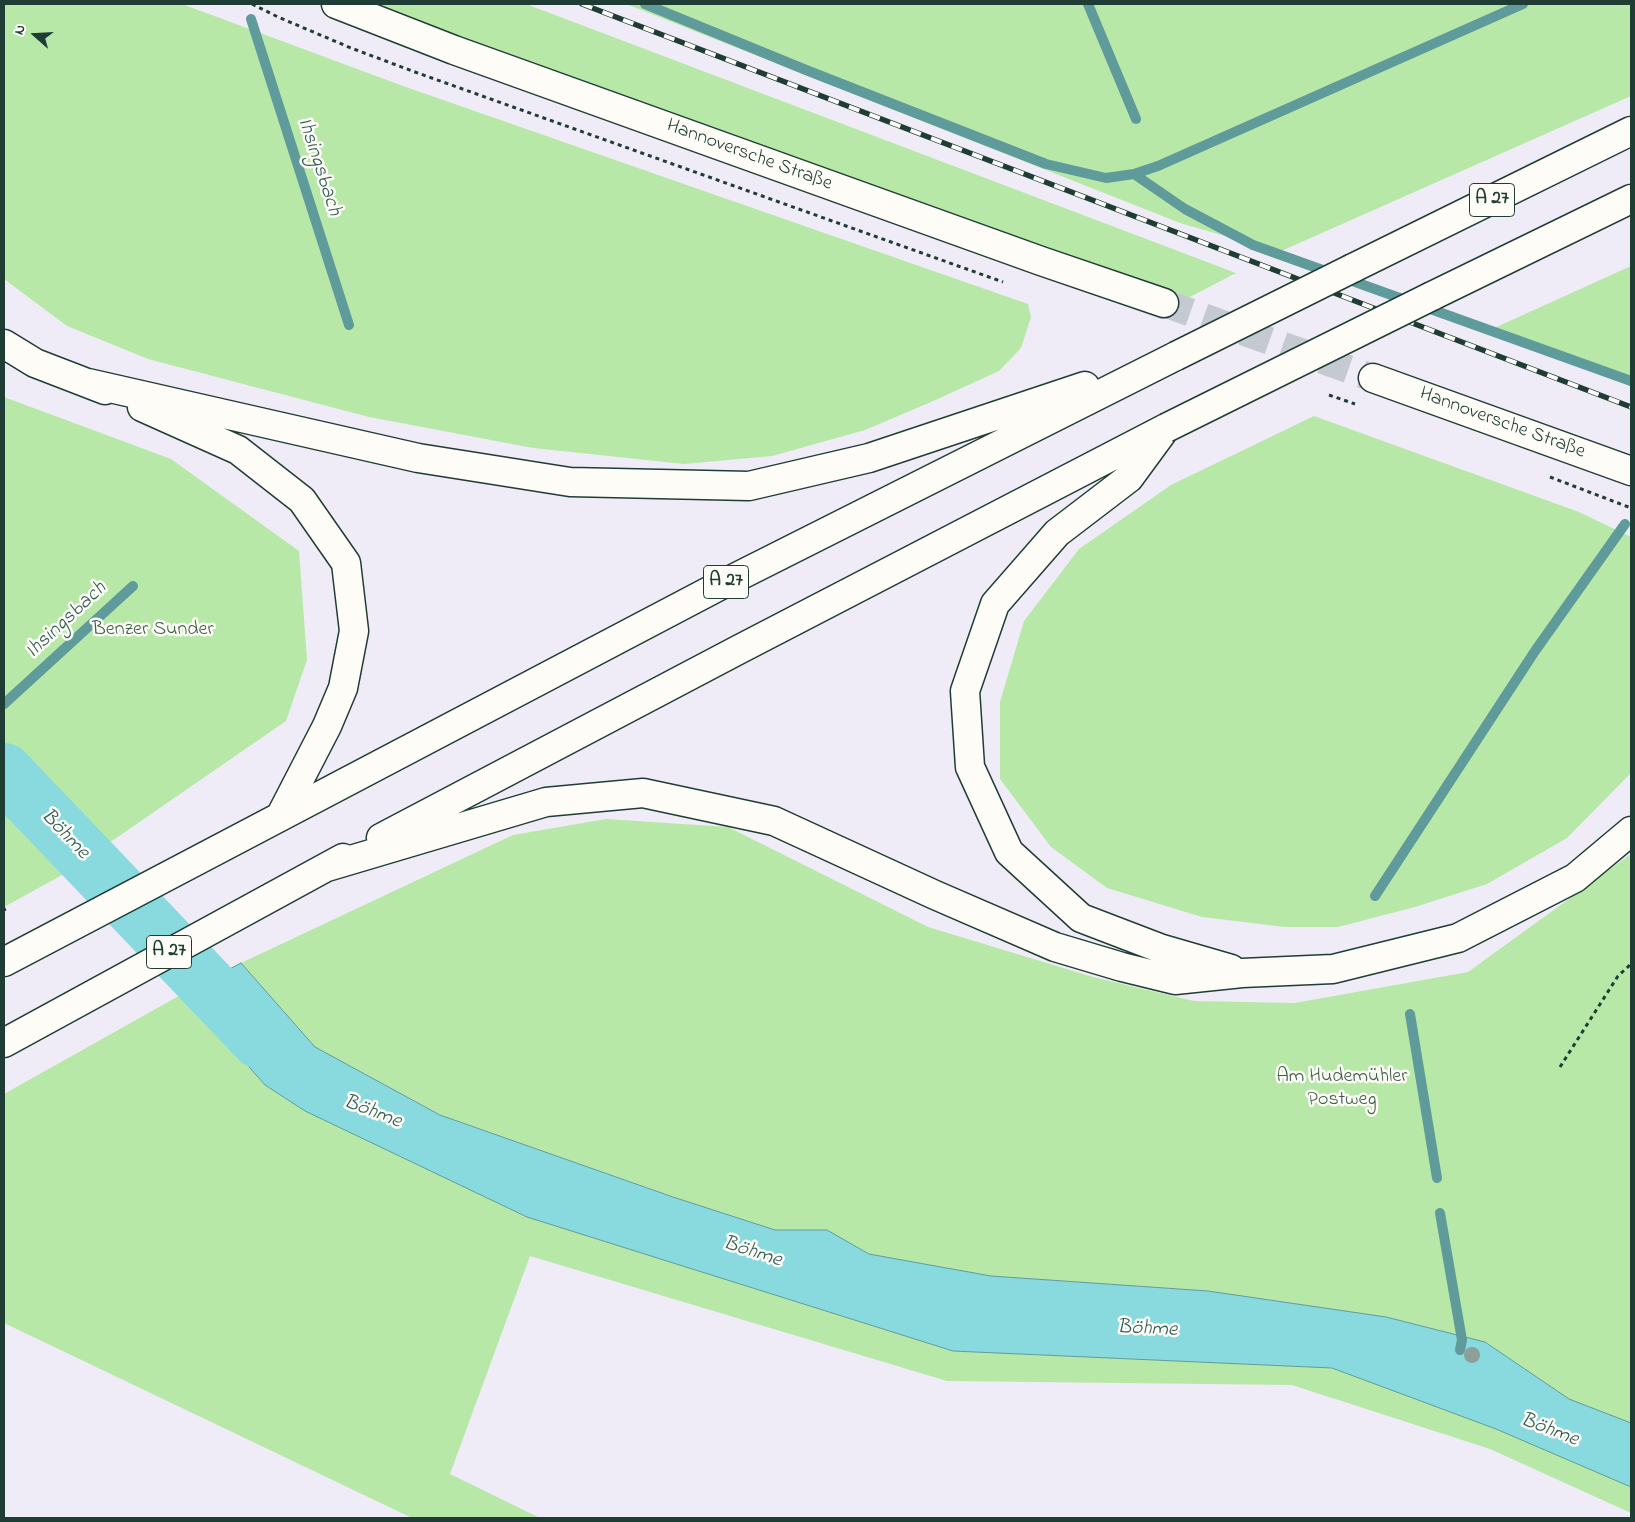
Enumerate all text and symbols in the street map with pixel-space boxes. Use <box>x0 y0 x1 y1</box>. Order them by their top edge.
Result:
north arrow <box>10 10 60 60</box>
text: N <box>9 22 32 38</box>
water label: Ihsingsbach <box>290 115 346 219</box>
street label: Hannoversche Straße <box>663 115 835 197</box>
road number: A 27 <box>1470 184 1514 216</box>
street label: Hannoversche Straße <box>1416 383 1588 465</box>
road number: A 27 <box>704 566 748 598</box>
water label: Ihsingsbach <box>21 577 113 665</box>
park label: Benzer Sunder <box>92 619 214 643</box>
water label: Böhme <box>34 805 94 865</box>
road number: A 27 <box>146 936 192 969</box>
park label: Am Hudemühler Postweg <box>1277 1066 1407 1113</box>
water label: Böhme <box>339 1090 405 1136</box>
water label: Böhme <box>720 1232 784 1274</box>
water label: Böhme <box>1116 1316 1178 1344</box>
water label: Böhme <box>1516 1408 1582 1454</box>

